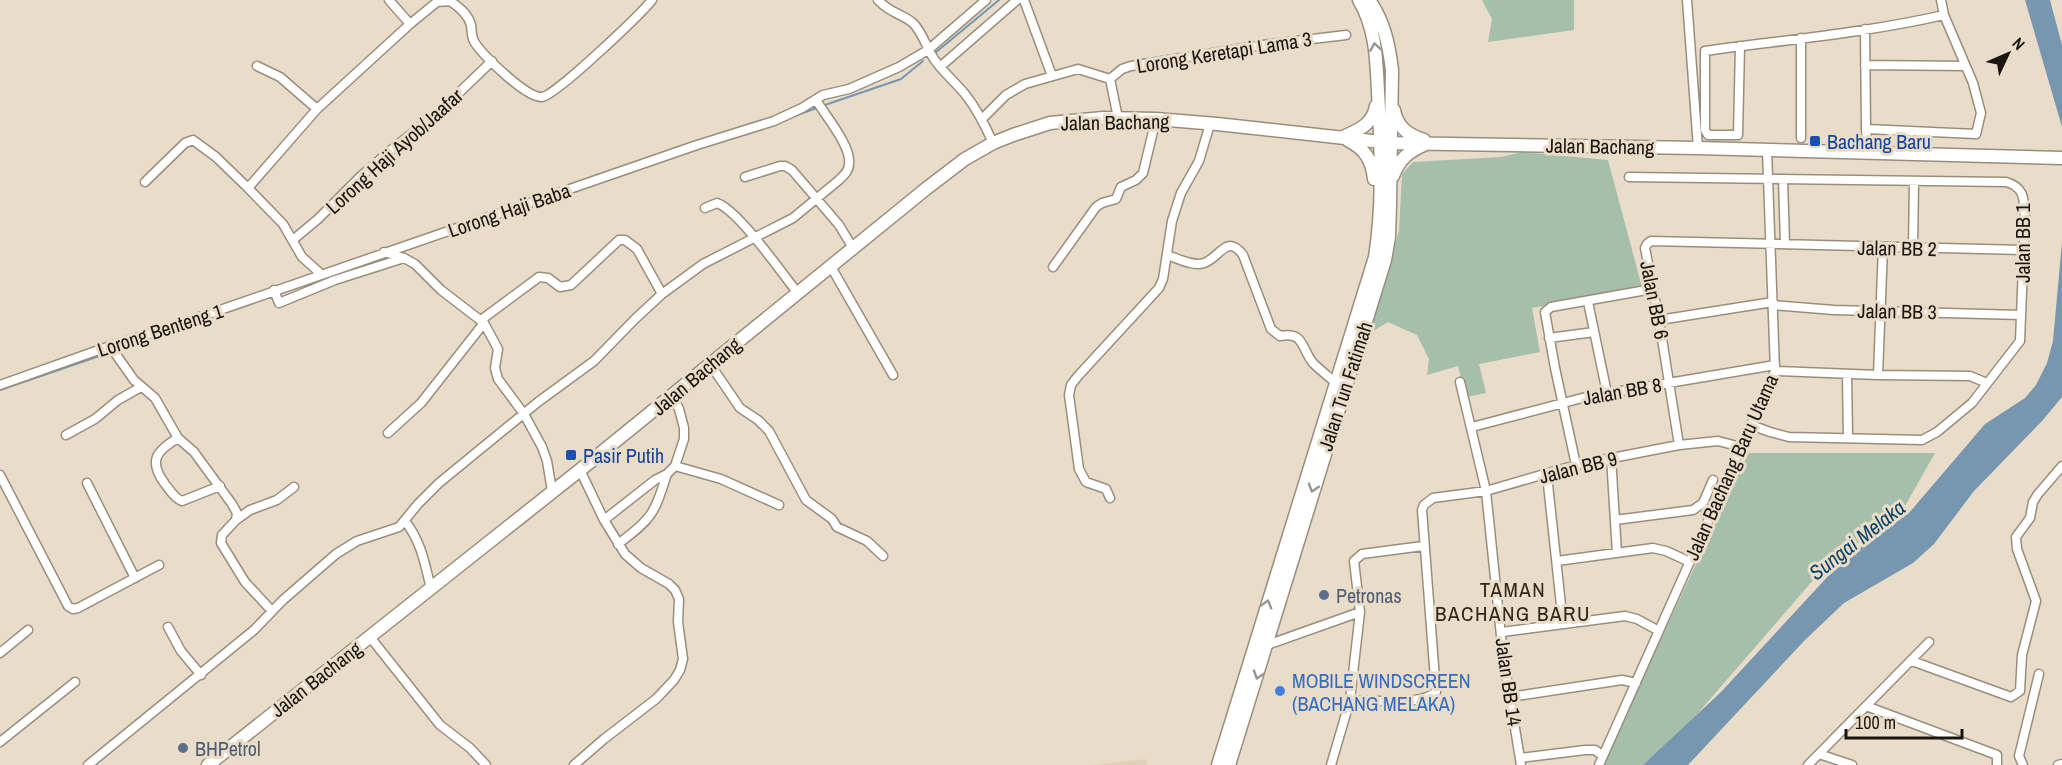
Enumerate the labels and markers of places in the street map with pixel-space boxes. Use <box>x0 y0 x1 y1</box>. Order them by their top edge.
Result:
place label: Bachang Baru <box>1827 128 1931 155</box>
marker: Bachang Baru <box>1808 134 1822 148</box>
place label: Pasir Putih <box>583 442 664 469</box>
marker: Pasir Putih <box>564 448 578 462</box>
place label: Petronas <box>1336 582 1402 609</box>
marker: Petronas <box>1317 588 1331 602</box>
place label: MOBILE WINDSCREEN (BACHANG MELAKA) <box>1292 667 1471 717</box>
marker: MOBILE WINDSCREEN (BACHANG MELAKA) <box>1273 684 1287 698</box>
place label: BHPetrol <box>195 735 261 762</box>
marker: BHPetrol <box>176 741 190 755</box>

